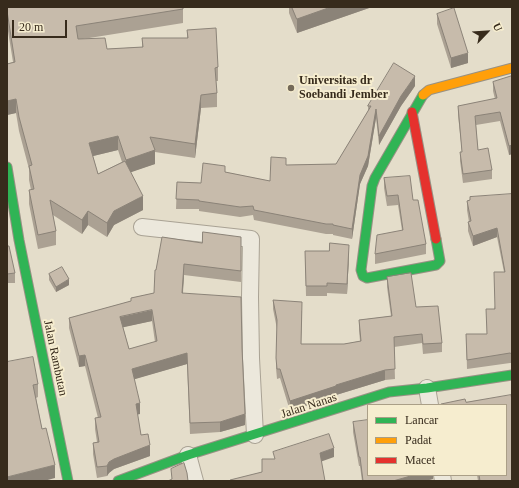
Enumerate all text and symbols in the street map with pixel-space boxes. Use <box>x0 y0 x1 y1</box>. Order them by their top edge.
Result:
scale bar <box>14 12 69 38</box>
north arrow <box>467 12 507 52</box>
text: 20 m <box>19 20 43 34</box>
text: U <box>491 21 505 33</box>
place label: Universitas dr Soebandi Jember <box>299 74 388 102</box>
marker: Universitas dr Soebandi Jember <box>286 83 296 93</box>
street label: Jalan Rambutan <box>40 319 70 397</box>
street label: Jalan Nanas <box>279 390 339 422</box>
legend <box>367 404 507 476</box>
text: Lancar <box>405 413 438 427</box>
text: Padat <box>405 433 432 447</box>
text: Macet <box>405 453 435 467</box>

